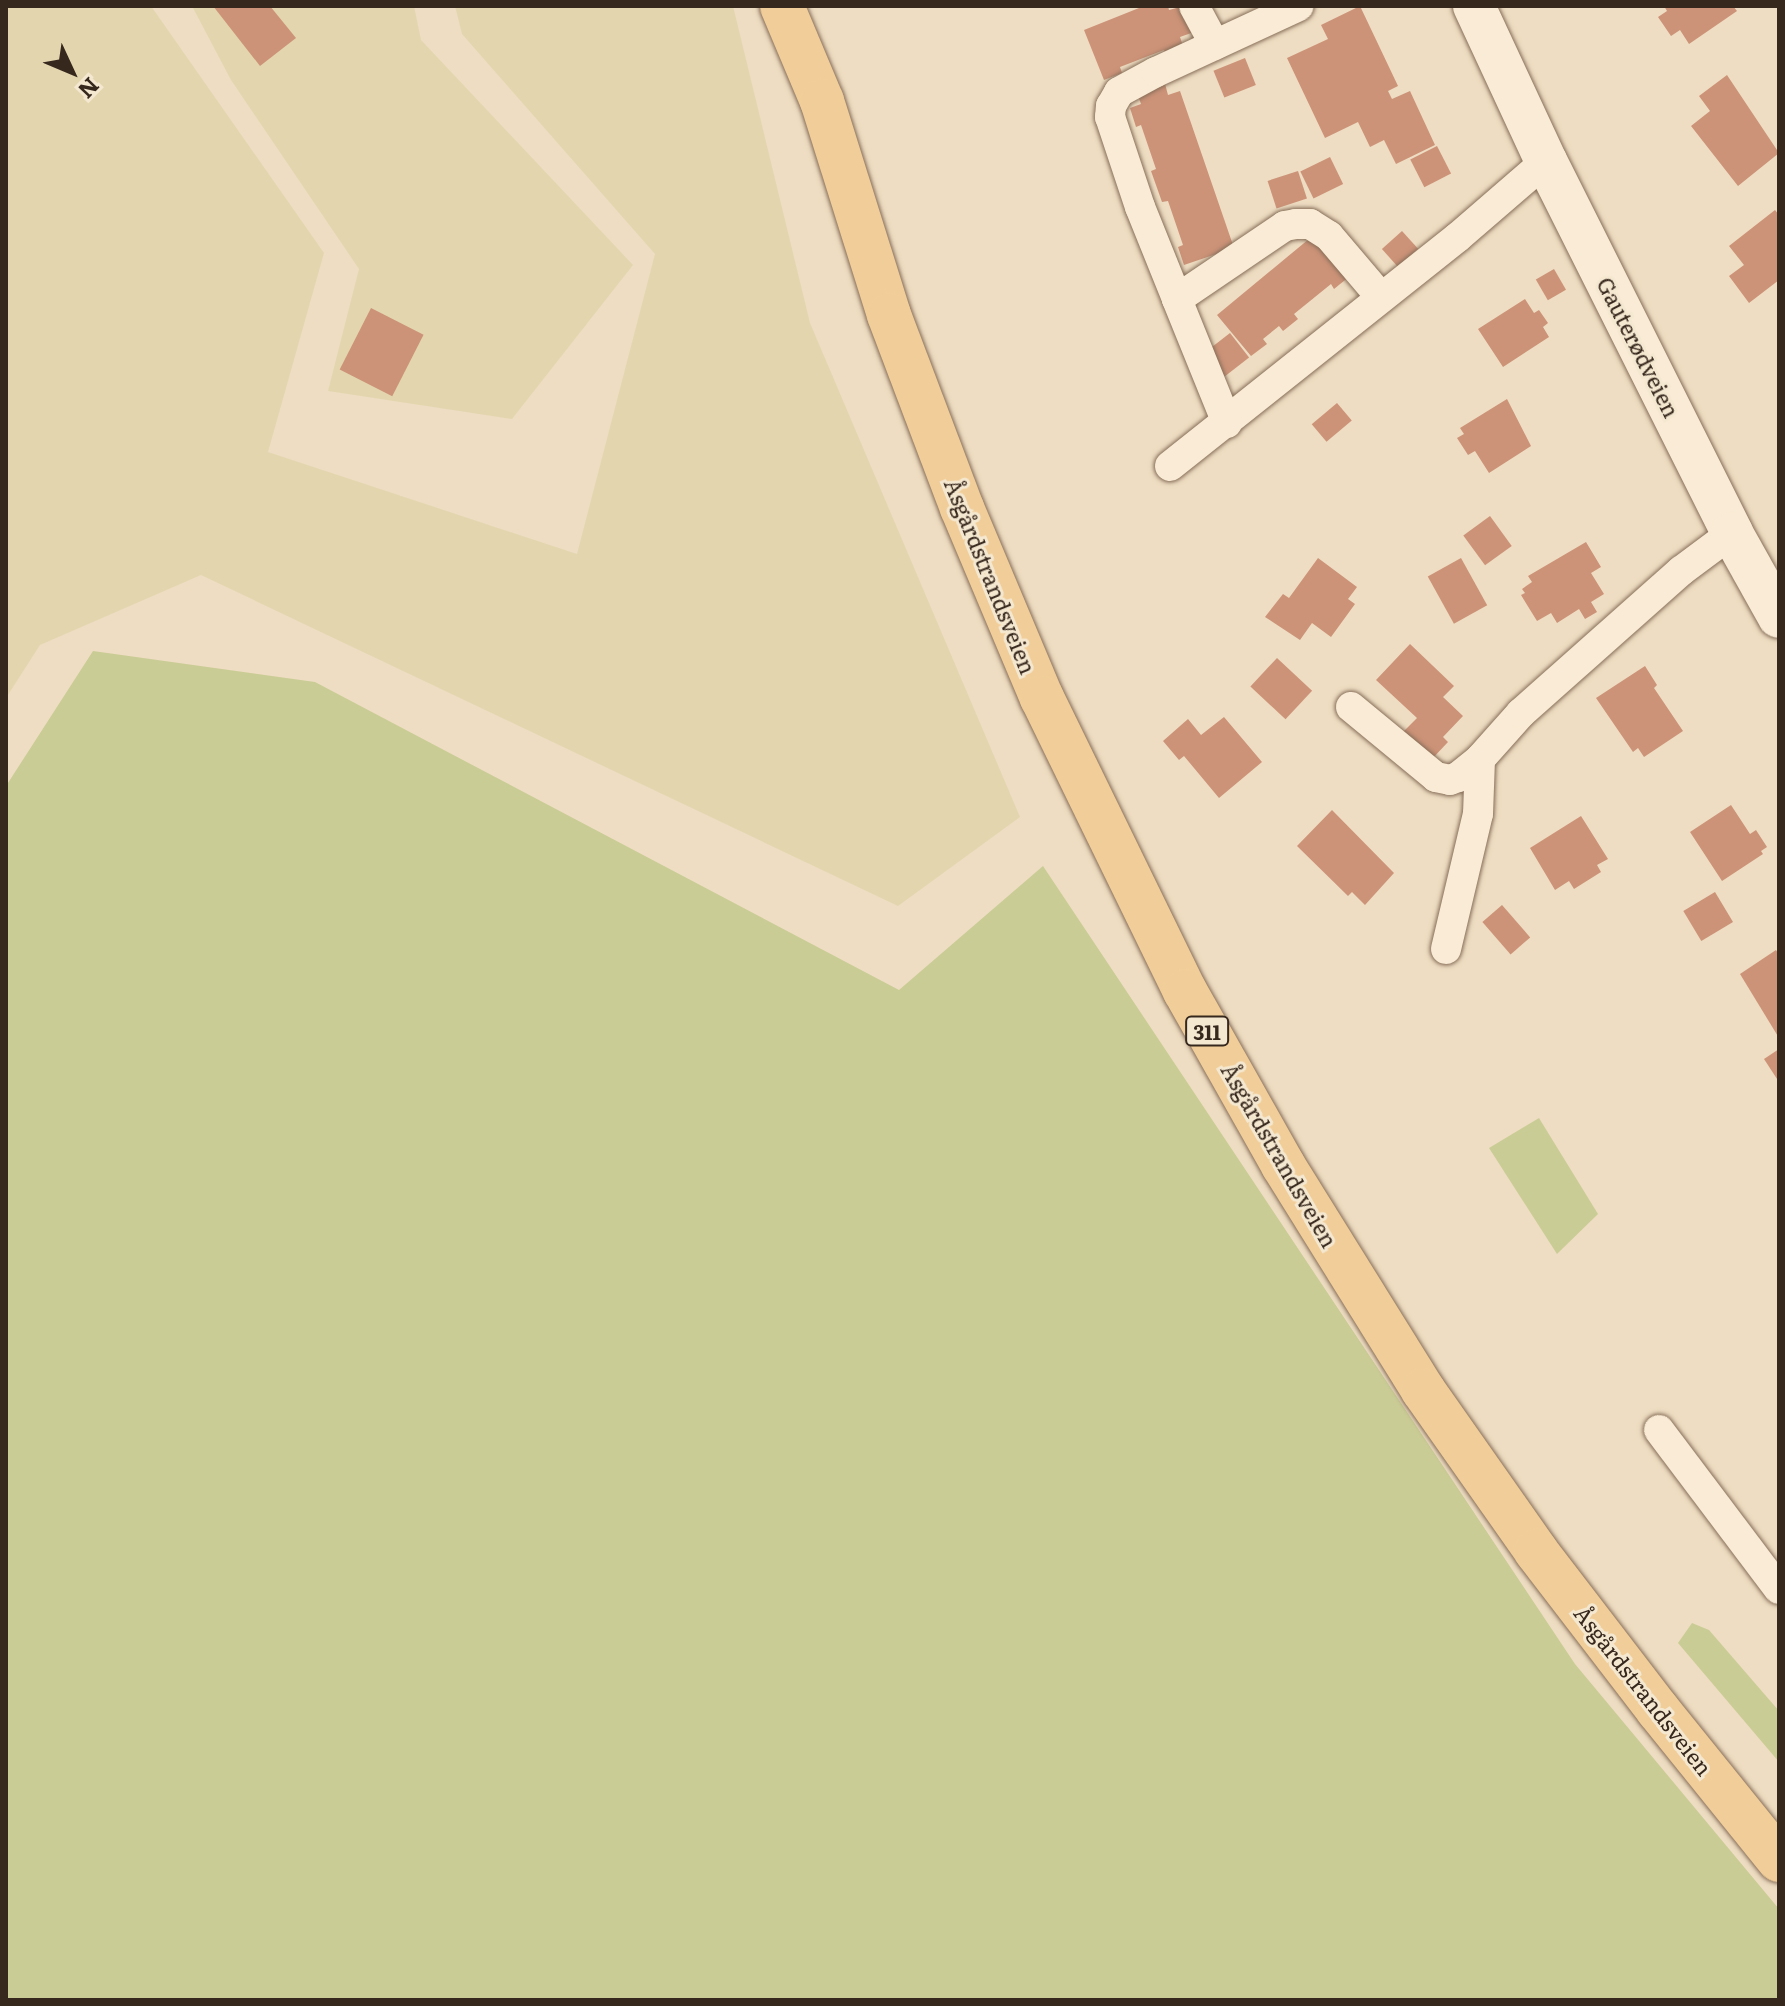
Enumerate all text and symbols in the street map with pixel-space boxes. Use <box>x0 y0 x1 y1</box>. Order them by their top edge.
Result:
north arrow <box>32 32 112 112</box>
text: N <box>71 71 108 107</box>
street label: Gauterødveien <box>1592 272 1686 422</box>
street label: Åsgårdstrandsveien <box>940 475 1042 677</box>
road number: 311 <box>1185 1015 1229 1047</box>
street label: Åsgårdstrandsveien <box>1217 1058 1343 1252</box>
street label: Åsgårdstrandsveien <box>1569 1600 1719 1780</box>

